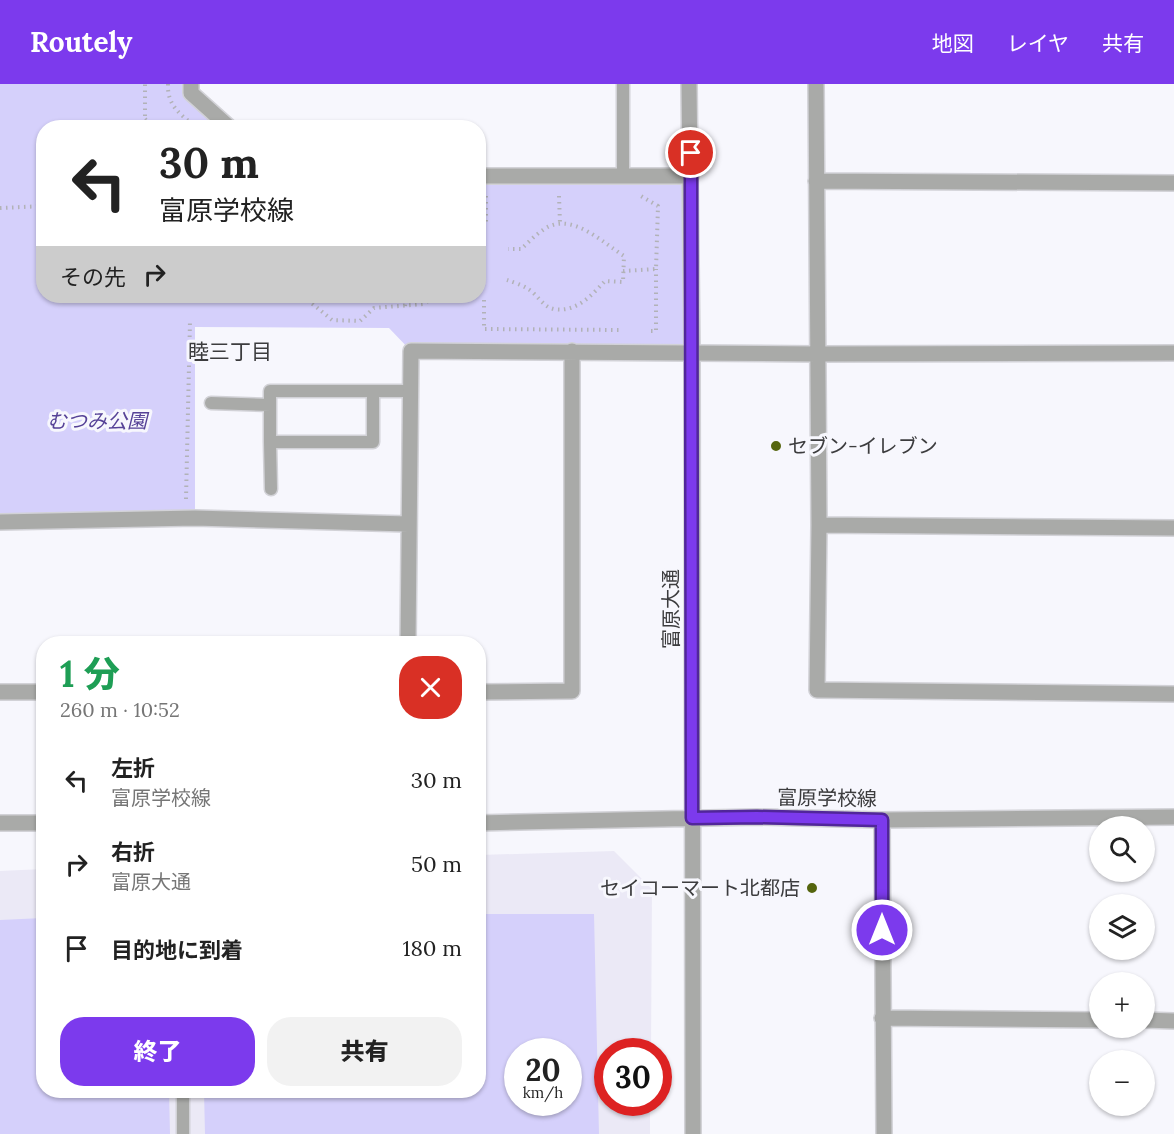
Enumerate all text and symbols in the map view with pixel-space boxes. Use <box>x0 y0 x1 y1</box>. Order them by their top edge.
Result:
text: Routely <box>30 24 132 60</box>
text: 地図 <box>932 30 974 57</box>
text: レイヤ <box>1007 30 1069 57</box>
text: 共有 <box>1102 30 1144 57</box>
pin <box>665 127 716 178</box>
text: 30 m <box>159 136 259 190</box>
icon: arrive <box>674 136 707 169</box>
icon: left <box>60 144 138 222</box>
text: 富原学校線 <box>159 193 294 227</box>
icon: right <box>138 258 171 291</box>
text: その先 <box>60 263 126 291</box>
district label: 睦三丁目 <box>188 338 272 365</box>
park label: むつみ公園 <box>47 408 150 433</box>
place label: セブン-イレブン <box>788 433 938 458</box>
marker: セブン-イレブン <box>769 439 783 453</box>
street label: 富原大通 <box>658 569 683 649</box>
text: 1 分 <box>60 651 120 697</box>
button: close <box>399 656 462 719</box>
text: 260 m · 10:52 <box>60 697 180 722</box>
text: 左折 <box>111 754 155 782</box>
icon: left <box>60 764 93 797</box>
text: 30 m <box>411 766 462 794</box>
street label: 富原学校線 <box>777 784 877 811</box>
text: 富原学校線 <box>111 785 211 810</box>
map controls <box>1089 816 1155 1116</box>
button: search <box>1089 816 1155 882</box>
text: 右折 <box>111 838 155 866</box>
icon: right <box>60 848 93 881</box>
text: 50 m <box>411 850 462 878</box>
text: 富原大通 <box>111 869 191 894</box>
place label: セイコーマート北都店 <box>600 875 800 900</box>
marker: セイコーマート北都店 <box>805 881 819 895</box>
button: layers <box>1089 894 1155 960</box>
position arrow <box>850 898 914 962</box>
icon: arrive <box>60 932 93 965</box>
text: 180 m <box>403 934 462 962</box>
text: 目的地に到着 <box>111 936 243 964</box>
button: + <box>1089 972 1155 1038</box>
button: 終了 <box>60 1017 255 1086</box>
button: 共有 <box>267 1017 462 1086</box>
speed limit sign: 30 <box>594 1038 672 1116</box>
button: − <box>1089 1050 1155 1116</box>
text: 20 <box>525 1051 561 1089</box>
text: km/h <box>523 1083 563 1102</box>

